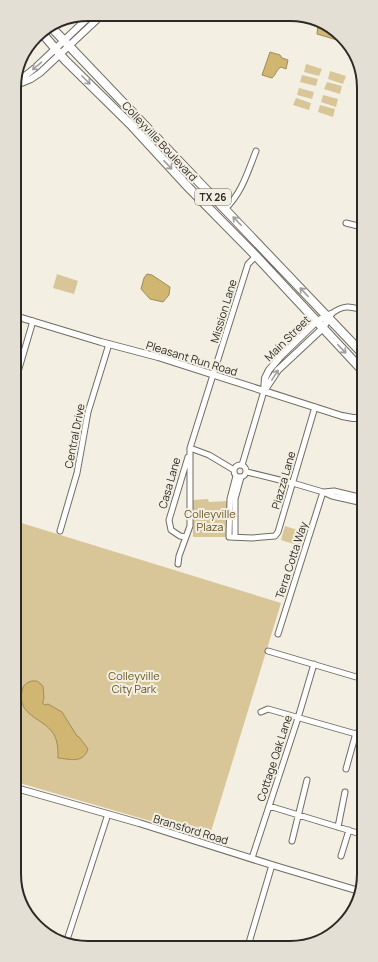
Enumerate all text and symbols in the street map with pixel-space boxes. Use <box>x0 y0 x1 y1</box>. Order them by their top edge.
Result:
one-way arrow <box>32 62 42 71</box>
one-way arrow <box>81 75 91 85</box>
street label: Colleyville Boulevard <box>119 98 201 184</box>
one-way arrow <box>163 160 172 171</box>
road number: TX 26 <box>195 189 231 205</box>
one-way arrow <box>232 216 242 226</box>
street label: Mission Lane <box>206 277 240 345</box>
one-way arrow <box>299 287 308 297</box>
street label: Main Street <box>261 312 313 364</box>
street label: Pleasant Run Road <box>144 337 240 379</box>
one-way arrow <box>338 344 347 354</box>
one-way arrow <box>272 369 280 381</box>
street label: Central Drive <box>60 402 88 470</box>
street label: Piazza Lane <box>268 449 299 511</box>
street label: Casa Lane <box>155 455 184 510</box>
park label: Colleyville Plaza <box>184 506 236 534</box>
street label: Terra Cotta Way <box>271 519 311 601</box>
park label: Colleyville City Park <box>108 668 160 696</box>
street label: Cottage Oak Lane <box>253 712 295 803</box>
street label: Bransford Road <box>152 810 230 848</box>

